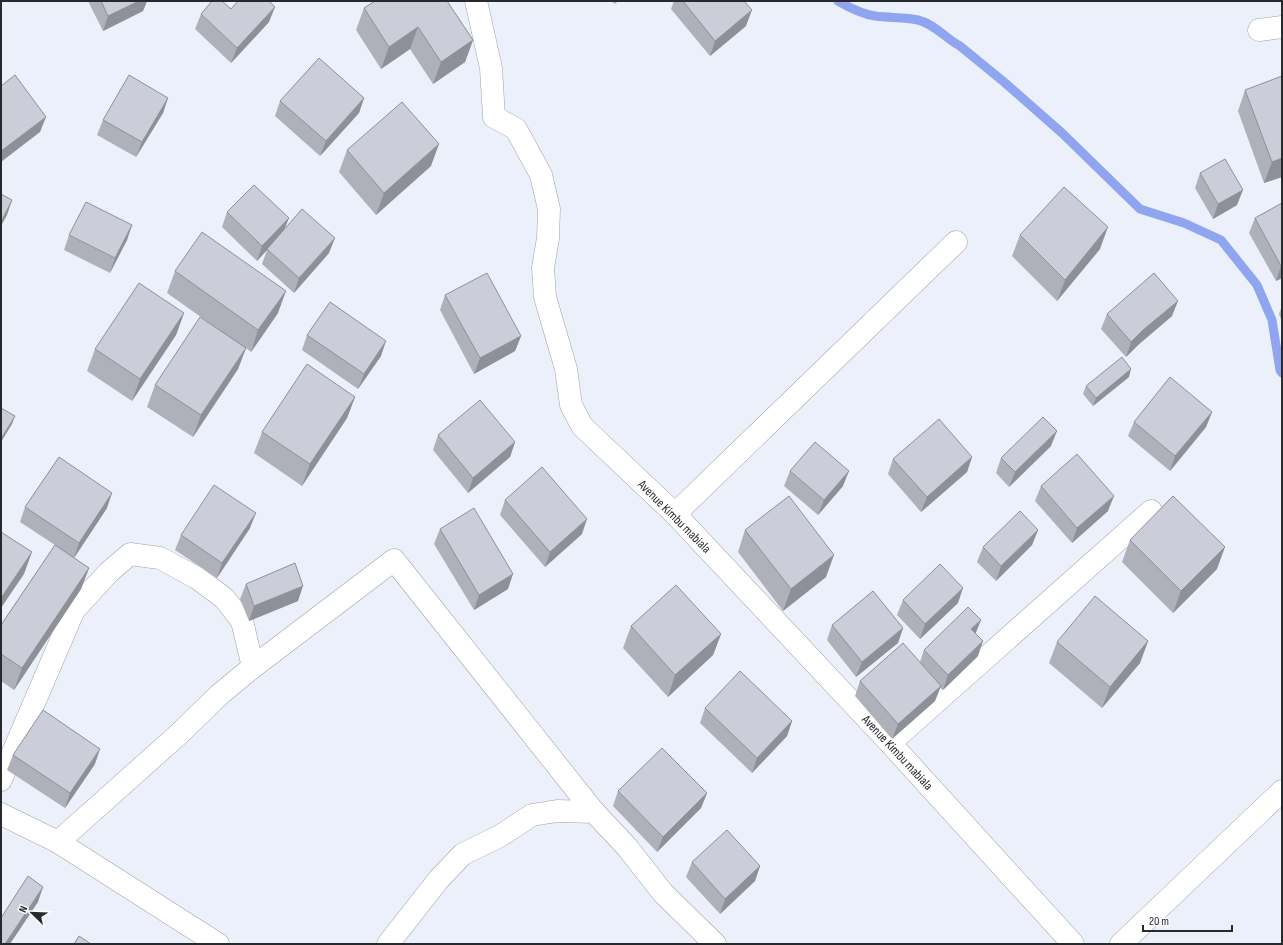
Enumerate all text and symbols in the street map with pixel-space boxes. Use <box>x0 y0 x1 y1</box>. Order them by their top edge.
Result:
street label: Avenue Kimbu mabiala <box>634 476 714 557</box>
street label: Avenue Kimbu mabiala <box>858 711 936 794</box>
north arrow <box>12 893 52 933</box>
text: N <box>16 904 30 915</box>
scale bar <box>1143 907 1232 933</box>
text: 20 m <box>1149 914 1169 929</box>

